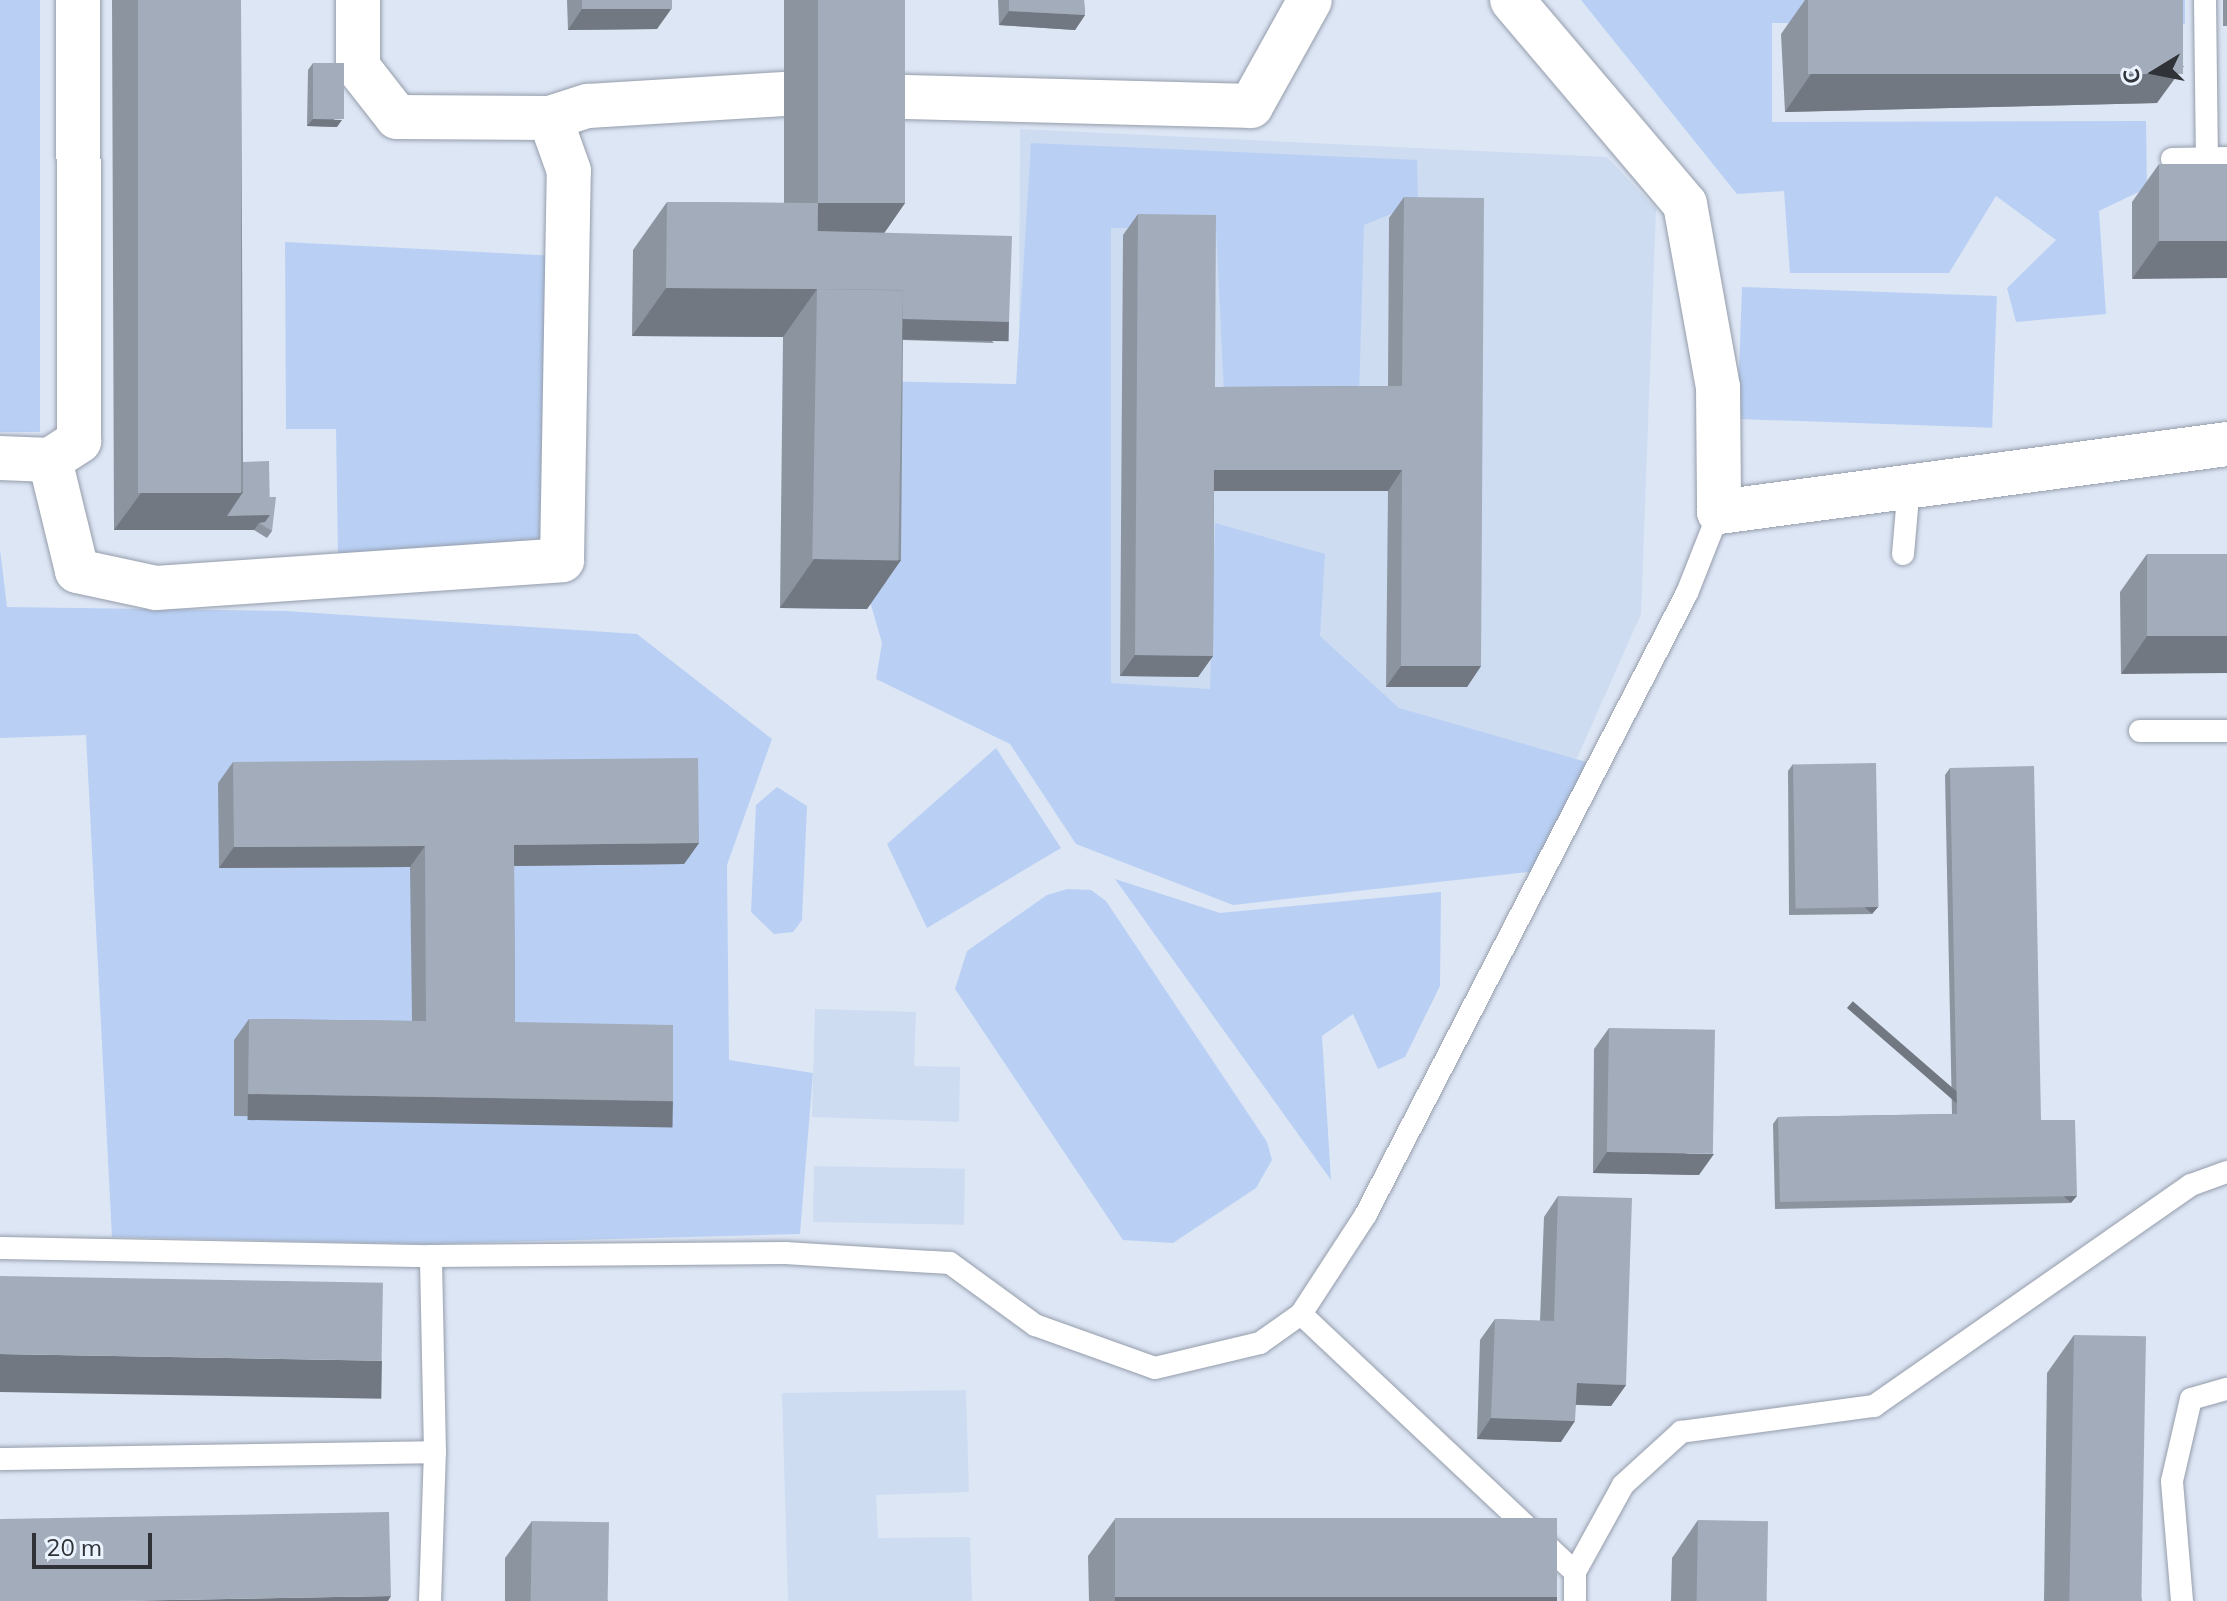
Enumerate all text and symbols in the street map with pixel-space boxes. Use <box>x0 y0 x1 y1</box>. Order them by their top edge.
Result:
north arrow <box>2115 32 2195 112</box>
text: С <box>2116 66 2146 86</box>
scale bar <box>36 1517 156 1567</box>
text: 20 m <box>46 1532 102 1562</box>

